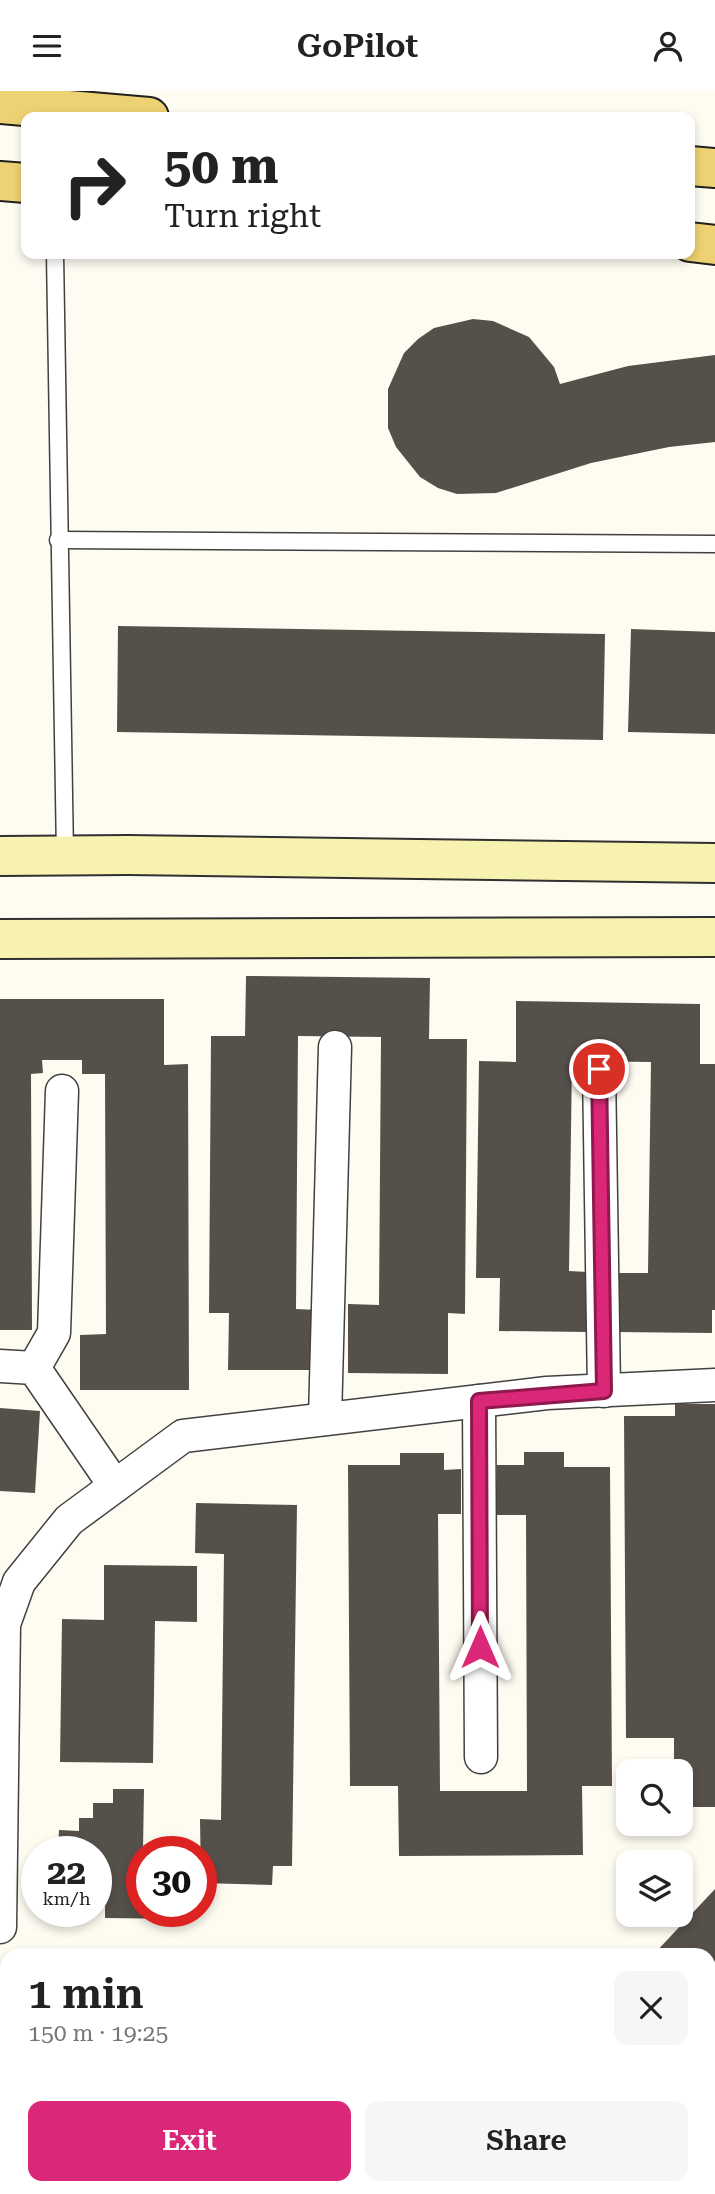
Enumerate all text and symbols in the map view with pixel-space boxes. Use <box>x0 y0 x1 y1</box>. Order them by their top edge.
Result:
icon: menu <box>28 27 66 65</box>
text: GoPilot <box>297 27 418 65</box>
icon: person <box>649 27 687 65</box>
text: 50 m <box>164 138 279 195</box>
icon: right <box>49 140 140 231</box>
text: Turn right <box>164 197 321 235</box>
pin <box>569 1039 629 1099</box>
icon: arrive <box>580 1050 618 1088</box>
position arrow <box>443 1610 517 1684</box>
map controls <box>616 1759 693 1927</box>
button: search <box>616 1759 693 1836</box>
speed limit sign: 30 <box>126 1836 217 1927</box>
button: layers <box>616 1850 693 1927</box>
text: 22 <box>47 1852 86 1893</box>
text: km/h <box>42 1888 91 1909</box>
text: 1 min <box>28 1969 144 2018</box>
button: close <box>614 1971 688 2045</box>
text: 150 m · 19:25 <box>28 2020 168 2047</box>
button: Exit <box>28 2101 351 2181</box>
button: Share <box>365 2101 688 2181</box>

